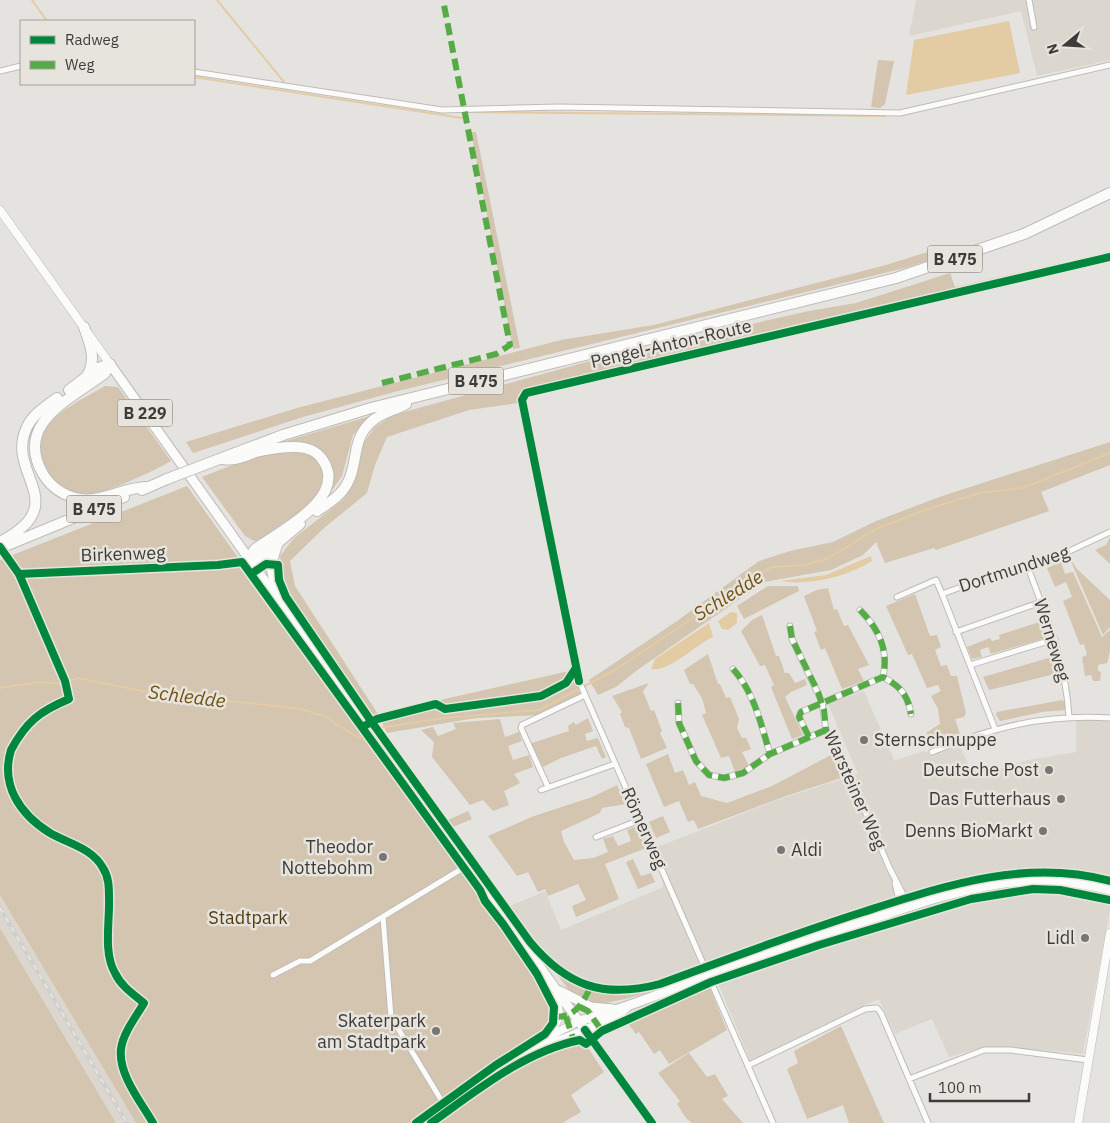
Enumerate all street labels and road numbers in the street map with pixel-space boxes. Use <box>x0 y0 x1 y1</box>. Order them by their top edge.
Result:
road number: B 475 <box>928 245 982 272</box>
street label: Pengel-Anton-Route <box>588 314 754 373</box>
road number: B 475 <box>448 368 504 394</box>
road number: B 229 <box>118 399 172 426</box>
road number: B 475 <box>66 496 122 522</box>
street label: Dortmundweg <box>956 540 1072 597</box>
street label: Birkenweg <box>80 541 166 566</box>
street label: Werneweg <box>1029 596 1076 685</box>
street label: Warsteiner Weg <box>819 727 892 853</box>
street label: Römerweg <box>616 783 673 873</box>

